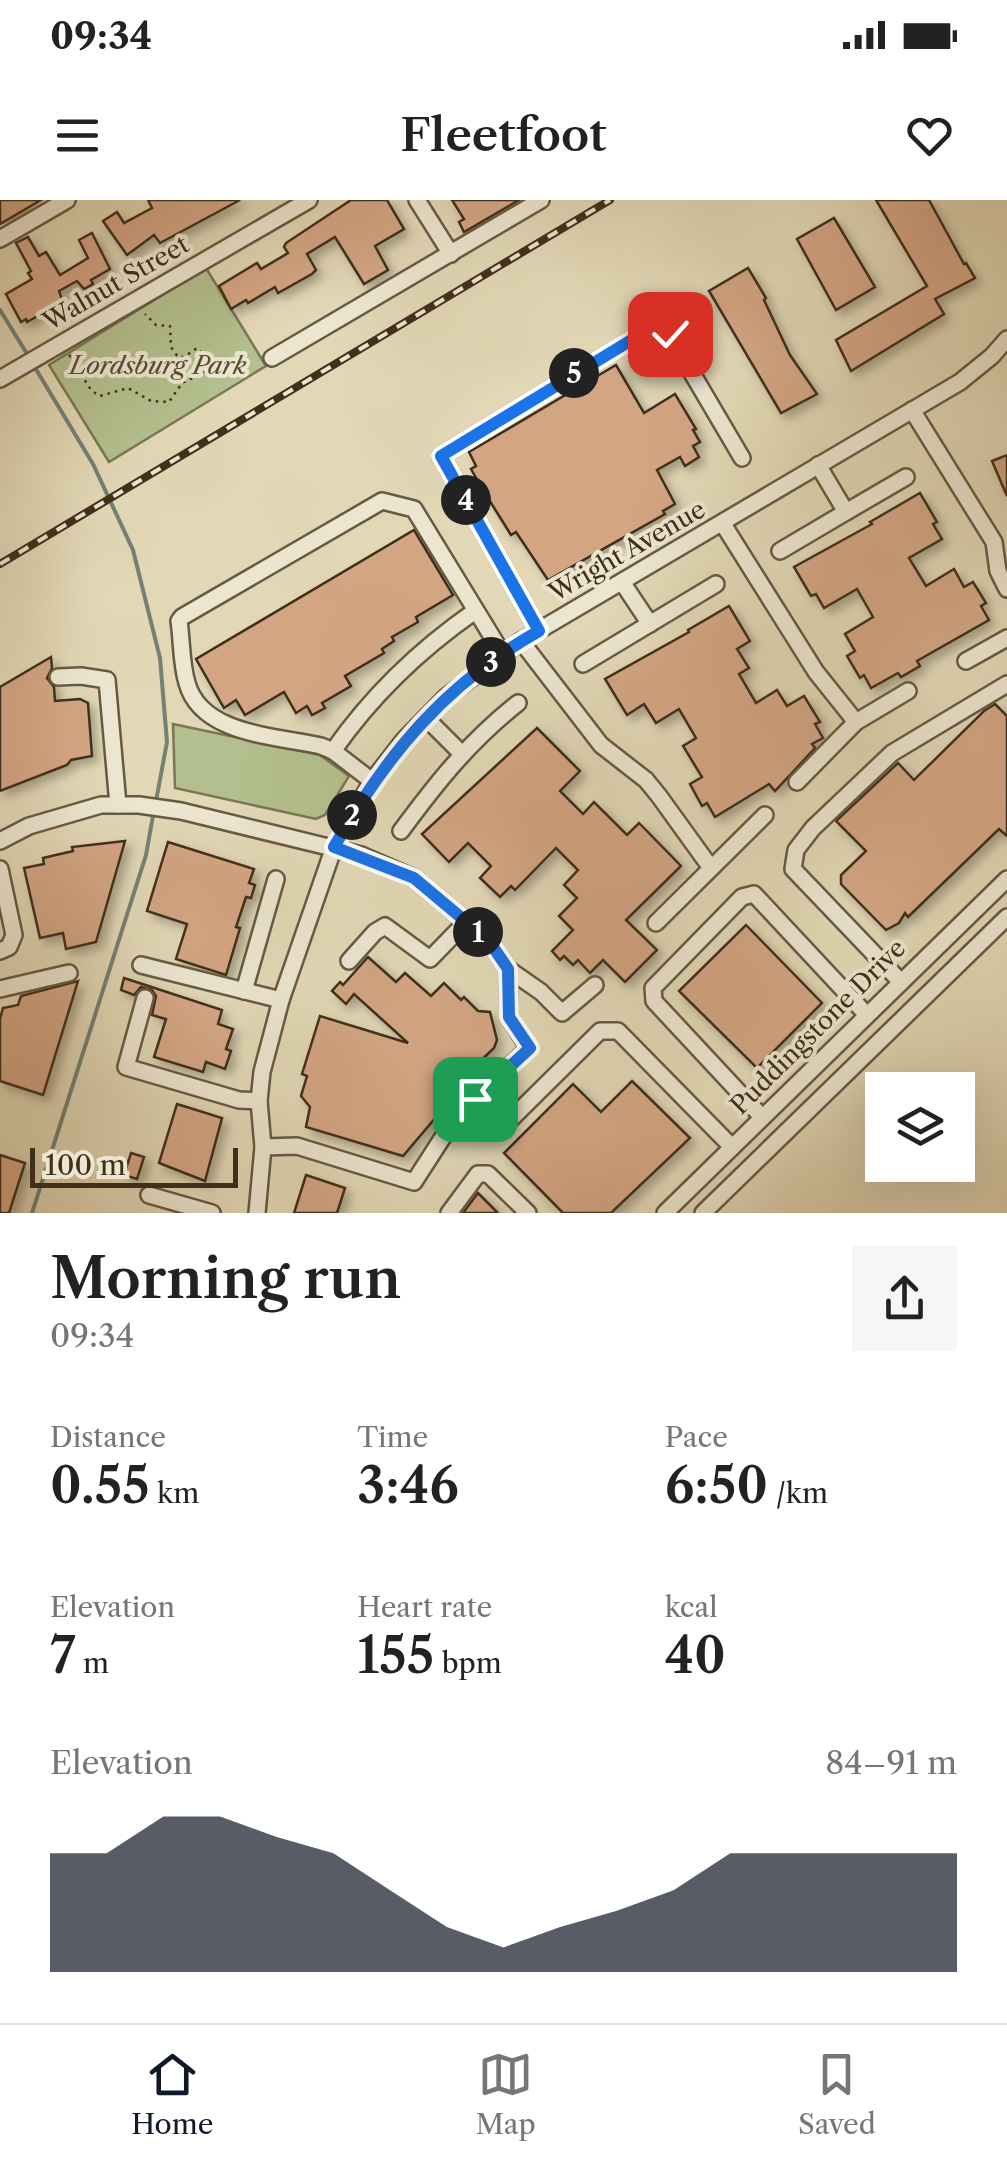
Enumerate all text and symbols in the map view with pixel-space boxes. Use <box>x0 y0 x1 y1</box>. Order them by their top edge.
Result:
text: 09:34 <box>50 12 152 59</box>
text: Fleetfoot <box>400 107 607 163</box>
icon: menu <box>50 108 105 163</box>
icon: heart <box>902 108 957 163</box>
street label: Walnut Street <box>37 229 195 338</box>
pin <box>628 292 713 377</box>
icon: check <box>643 307 698 362</box>
pin: 5 <box>549 348 599 398</box>
park label: Lordsburg Park <box>67 350 247 381</box>
text: 5 <box>566 356 582 390</box>
pin: 4 <box>441 475 491 525</box>
text: 4 <box>458 483 474 517</box>
street label: Wright Avenue <box>542 494 711 609</box>
pin: 3 <box>466 637 516 687</box>
text: 3 <box>483 645 499 679</box>
pin: 2 <box>327 790 377 840</box>
text: 2 <box>344 798 360 832</box>
pin: 1 <box>453 907 503 957</box>
text: 1 <box>472 915 484 949</box>
street label: Puddingstone Drive <box>724 933 912 1121</box>
pin <box>433 1057 518 1142</box>
icon: arrive <box>448 1072 503 1127</box>
map controls <box>865 1072 975 1182</box>
button: layers <box>865 1072 975 1182</box>
scale bar <box>30 1143 238 1188</box>
text: 100 m <box>45 1148 126 1182</box>
text: Morning run <box>50 1245 401 1312</box>
button: share <box>852 1246 957 1351</box>
text: 09:34 <box>50 1316 134 1355</box>
text: Distance <box>50 1420 166 1454</box>
text: Time <box>357 1420 428 1454</box>
text: Pace <box>665 1420 728 1454</box>
text: 0.55 <box>50 1454 150 1516</box>
text: 3:46 <box>357 1454 459 1516</box>
text: 6:50 <box>665 1454 768 1516</box>
text: km <box>150 1476 199 1510</box>
text: /km <box>768 1476 828 1510</box>
text: Elevation <box>50 1590 175 1624</box>
text: Heart rate <box>357 1590 492 1624</box>
text: kcal <box>665 1590 718 1624</box>
text: 7 <box>50 1624 76 1686</box>
text: 155 <box>357 1624 434 1686</box>
text: 40 <box>665 1624 726 1686</box>
text: m <box>76 1646 109 1680</box>
text: bpm <box>434 1646 502 1680</box>
text: Elevation <box>50 1743 193 1782</box>
text: 84–91 m <box>825 1743 957 1782</box>
tab: Home <box>131 2047 213 2141</box>
tab: Map <box>476 2047 536 2141</box>
tab: Saved <box>798 2047 876 2141</box>

